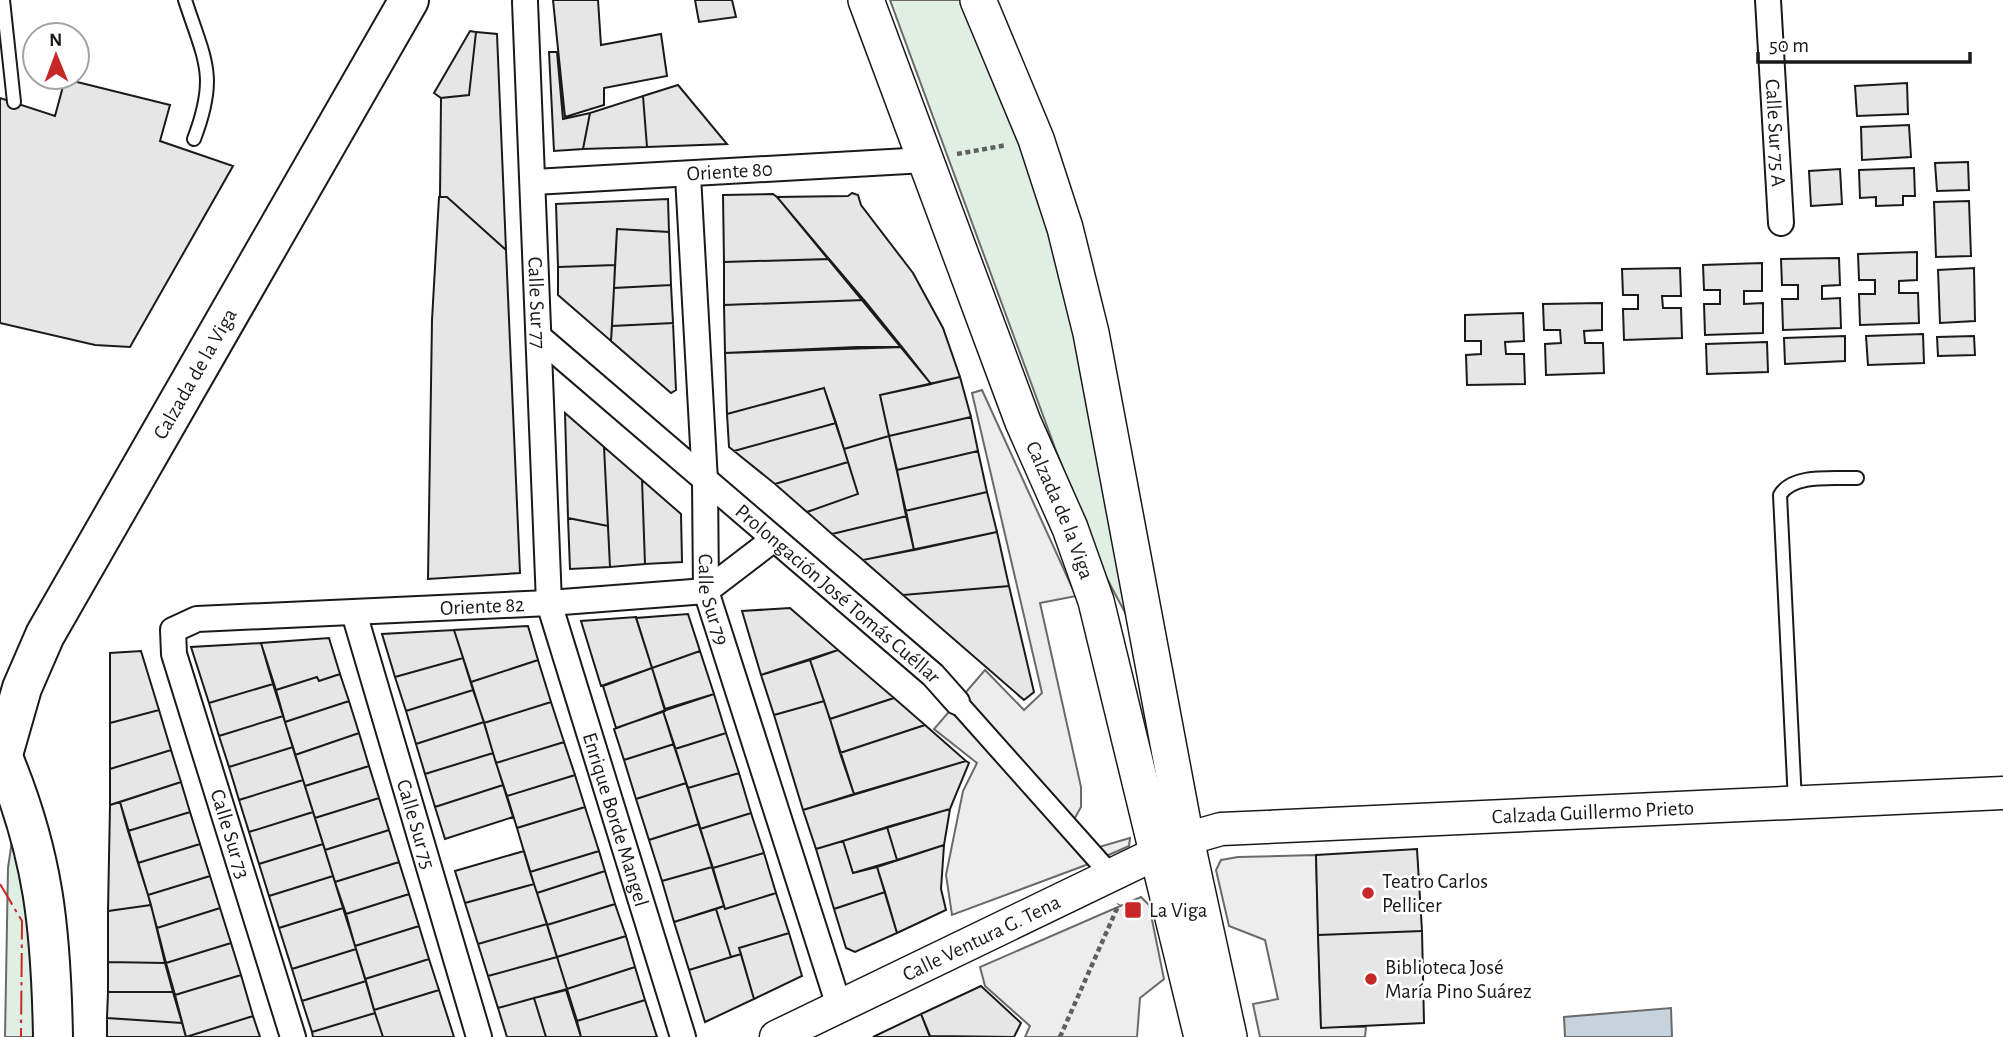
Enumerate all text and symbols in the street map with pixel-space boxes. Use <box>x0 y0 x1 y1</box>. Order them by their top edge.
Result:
north arrow <box>21 21 91 91</box>
scale bar <box>1758 21 1970 65</box>
text: N <box>49 31 63 50</box>
text: 50 m <box>1769 35 1809 56</box>
street label: Calle Sur 75 A <box>1762 78 1789 187</box>
street label: Oriente 80 <box>686 158 773 184</box>
street label: Calle Sur 77 <box>525 256 549 350</box>
street label: Calzada de la Viga <box>149 304 241 443</box>
street label: Calzada de la Viga <box>1022 438 1098 582</box>
street label: Prolongación José Tomás Cuéllar <box>731 500 945 687</box>
street label: Calle Sur 79 <box>695 554 733 648</box>
street label: Oriente 82 <box>439 594 525 618</box>
street label: Enrique Borde Mangel <box>579 730 653 909</box>
street label: Calle Sur 75 <box>393 777 439 871</box>
street label: Calle Sur 73 <box>206 787 254 881</box>
street label: Calzada Guillermo Prieto <box>1491 797 1695 827</box>
place label: Teatro Carlos Pellicer <box>1382 871 1488 916</box>
marker: Teatro Carlos Pellicer <box>1360 885 1376 901</box>
street label: Calle Ventura G. Tena <box>899 891 1064 985</box>
marker: La Viga <box>1123 900 1143 920</box>
place label: La Viga <box>1149 900 1208 921</box>
place label: Biblioteca José María Pino Suárez <box>1385 957 1532 1002</box>
marker: Biblioteca José María Pino Suárez <box>1363 971 1379 987</box>

